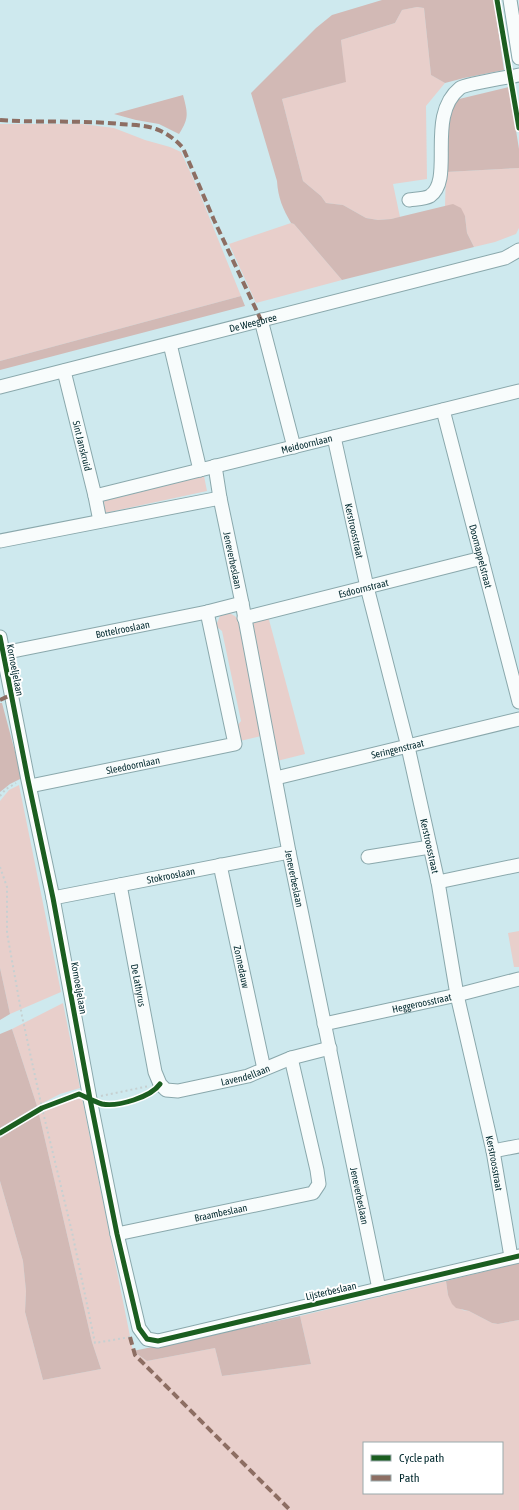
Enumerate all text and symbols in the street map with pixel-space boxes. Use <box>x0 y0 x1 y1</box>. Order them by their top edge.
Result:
street label: De Weegbree <box>228 311 278 334</box>
street label: Sint Janskruid <box>71 420 94 472</box>
street label: Meidoornlaan <box>280 432 333 455</box>
street label: Kerstroosstraat <box>343 502 366 559</box>
street label: Doornappelstraat <box>467 523 495 589</box>
street label: Jeneverbeslaan <box>222 531 244 590</box>
street label: Esdoornstraat <box>337 576 390 600</box>
street label: Bottelrooslaan <box>95 618 151 640</box>
street label: Kornoeljelaan <box>5 643 25 697</box>
street label: Seringenstraat <box>370 737 425 760</box>
street label: Sleedoornlaan <box>105 754 161 776</box>
street label: Kerstroosstraat <box>419 817 441 874</box>
street label: Jeneverbeslaan <box>283 849 306 908</box>
street label: Stokrooslaan <box>146 865 196 885</box>
street label: Zonnedauw <box>232 944 252 989</box>
street label: Kornoeljelaan <box>69 961 89 1015</box>
street label: De Lathyrus <box>129 963 148 1008</box>
street label: Heggeroosstraat <box>391 991 452 1015</box>
street label: Lavendellaan <box>220 1062 271 1087</box>
street label: Kerstroosstraat <box>484 1134 505 1192</box>
street label: Jeneverbeslaan <box>349 1166 371 1225</box>
street label: Braambeslaan <box>193 1201 248 1223</box>
street label: Lijsterbeslaan <box>304 1280 358 1302</box>
legend <box>363 1442 503 1494</box>
text: Cycle path <box>399 1451 444 1465</box>
text: Path <box>399 1471 420 1485</box>

